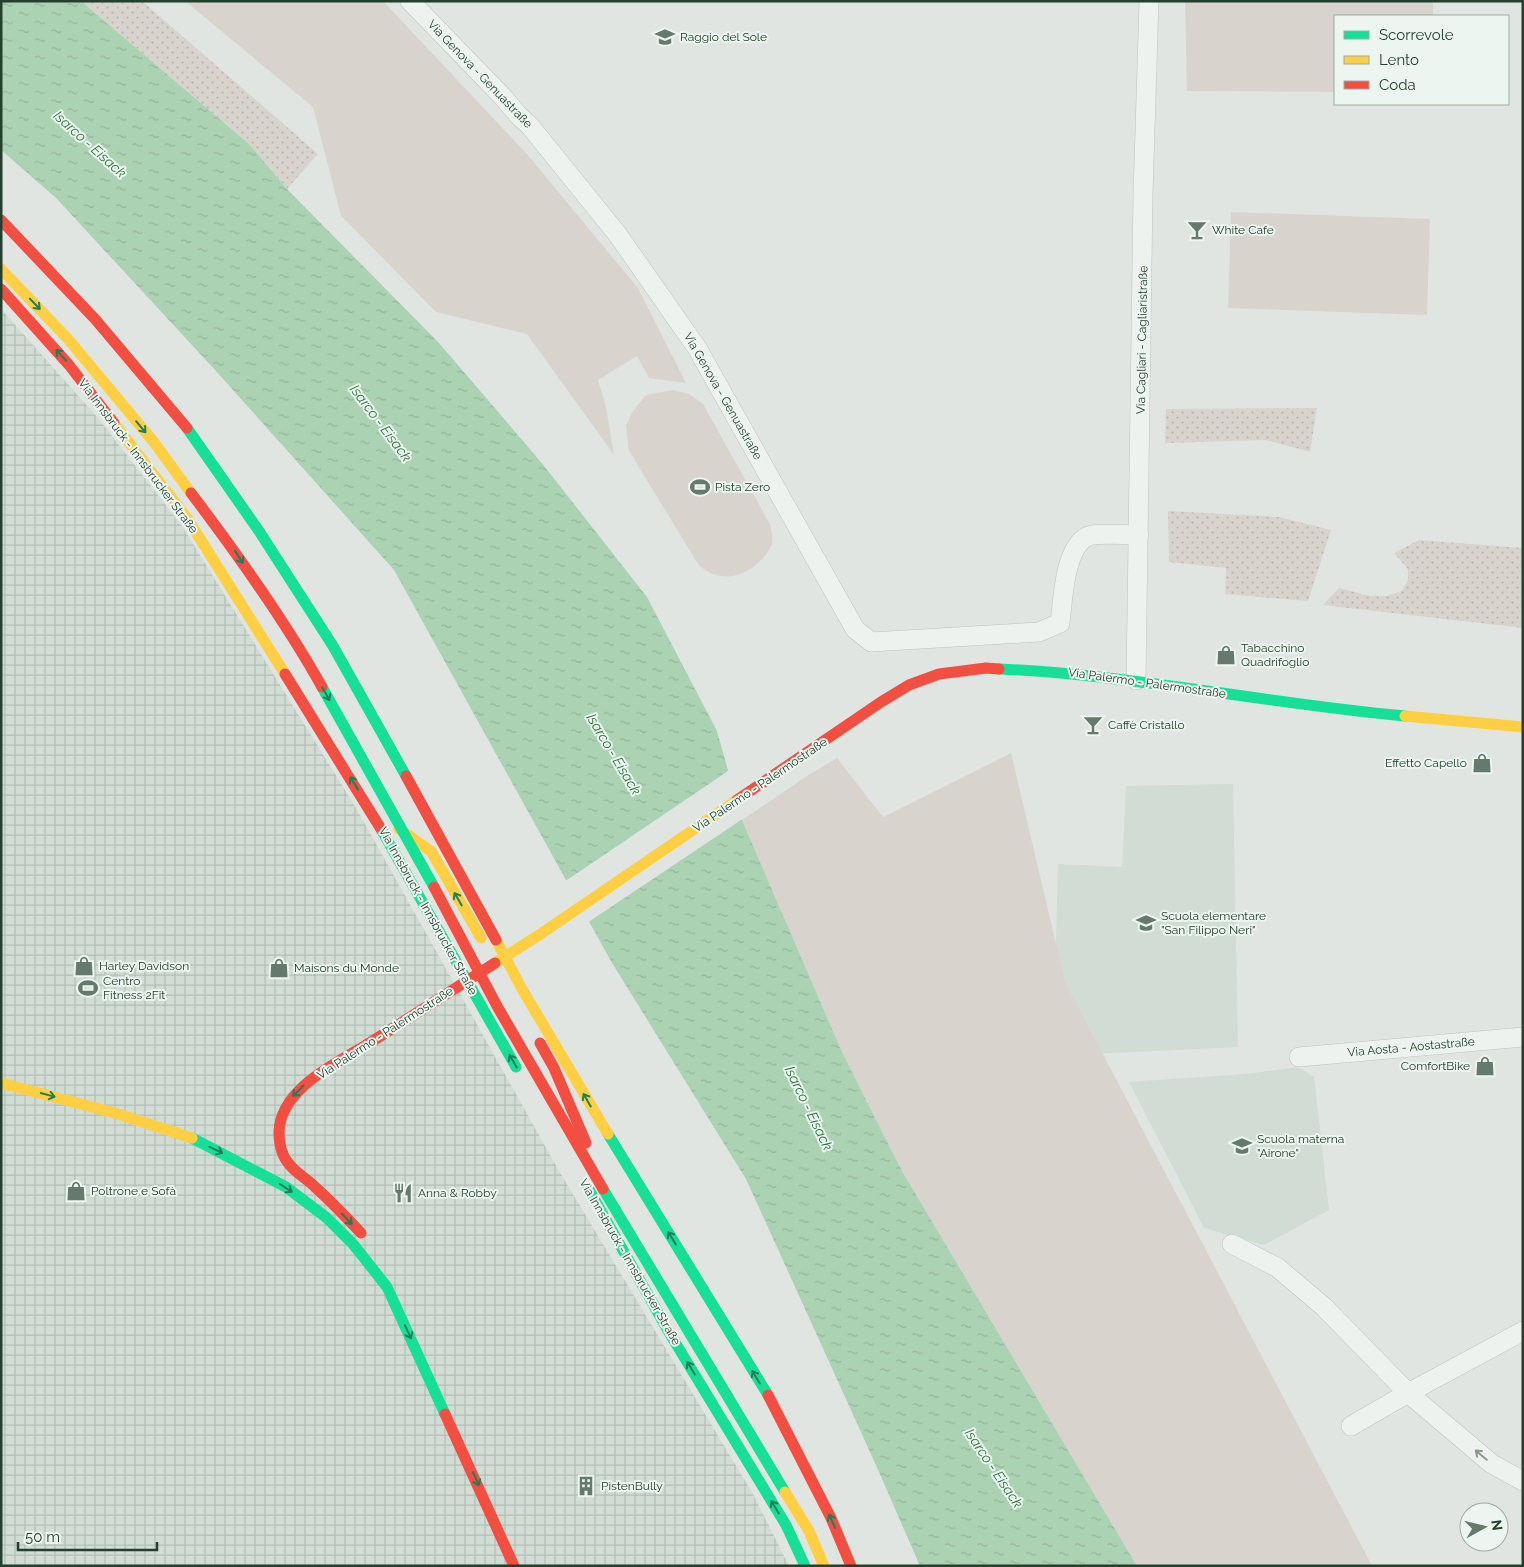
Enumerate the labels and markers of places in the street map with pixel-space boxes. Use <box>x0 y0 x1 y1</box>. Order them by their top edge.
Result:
school or university icon: Raggio del Sole <box>654 26 676 48</box>
place label: Raggio del Sole <box>680 30 767 44</box>
bar icon: White Cafe <box>1186 219 1208 241</box>
place label: White Cafe <box>1212 223 1274 237</box>
sports icon: Pista Zero <box>689 476 711 498</box>
place label: Pista Zero <box>715 480 770 494</box>
place label: Tabacchino Quadrifoglio <box>1241 641 1309 669</box>
shop icon: Tabacchino Quadrifoglio <box>1215 644 1237 666</box>
bar icon: Caffè Cristallo <box>1082 714 1104 736</box>
place label: Caffè Cristallo <box>1108 718 1185 732</box>
shop icon: Effetto Capello <box>1471 752 1493 774</box>
place label: Effetto Capello <box>1385 756 1467 770</box>
place label: Scuola elementare "San Filippo Neri" <box>1161 909 1266 937</box>
school or university icon: Scuola elementare "San Filippo Neri" <box>1135 912 1157 934</box>
shop icon: Harley Davidson <box>73 955 95 977</box>
shop icon: Maisons du Monde <box>268 957 290 979</box>
place label: Harley Davidson <box>99 959 189 973</box>
place label: Maisons du Monde <box>294 961 399 975</box>
place label: Centro Fitness 2Fit <box>103 974 165 1002</box>
sports icon: Centro Fitness 2Fit <box>77 977 99 999</box>
shop icon: ComfortBike <box>1474 1055 1496 1077</box>
place label: ComfortBike <box>1401 1059 1470 1073</box>
place label: Scuola materna "Airone" <box>1257 1132 1344 1160</box>
school or university icon: Scuola materna "Airone" <box>1231 1135 1253 1157</box>
shop icon: Poltrone e Sofà <box>65 1180 87 1202</box>
restaurant icon: Anna & Robby <box>392 1182 414 1204</box>
place label: Poltrone e Sofà <box>91 1184 176 1198</box>
place label: Anna & Robby <box>418 1186 497 1200</box>
building icon: PistenBully <box>575 1475 597 1497</box>
place label: PistenBully <box>601 1479 663 1493</box>

